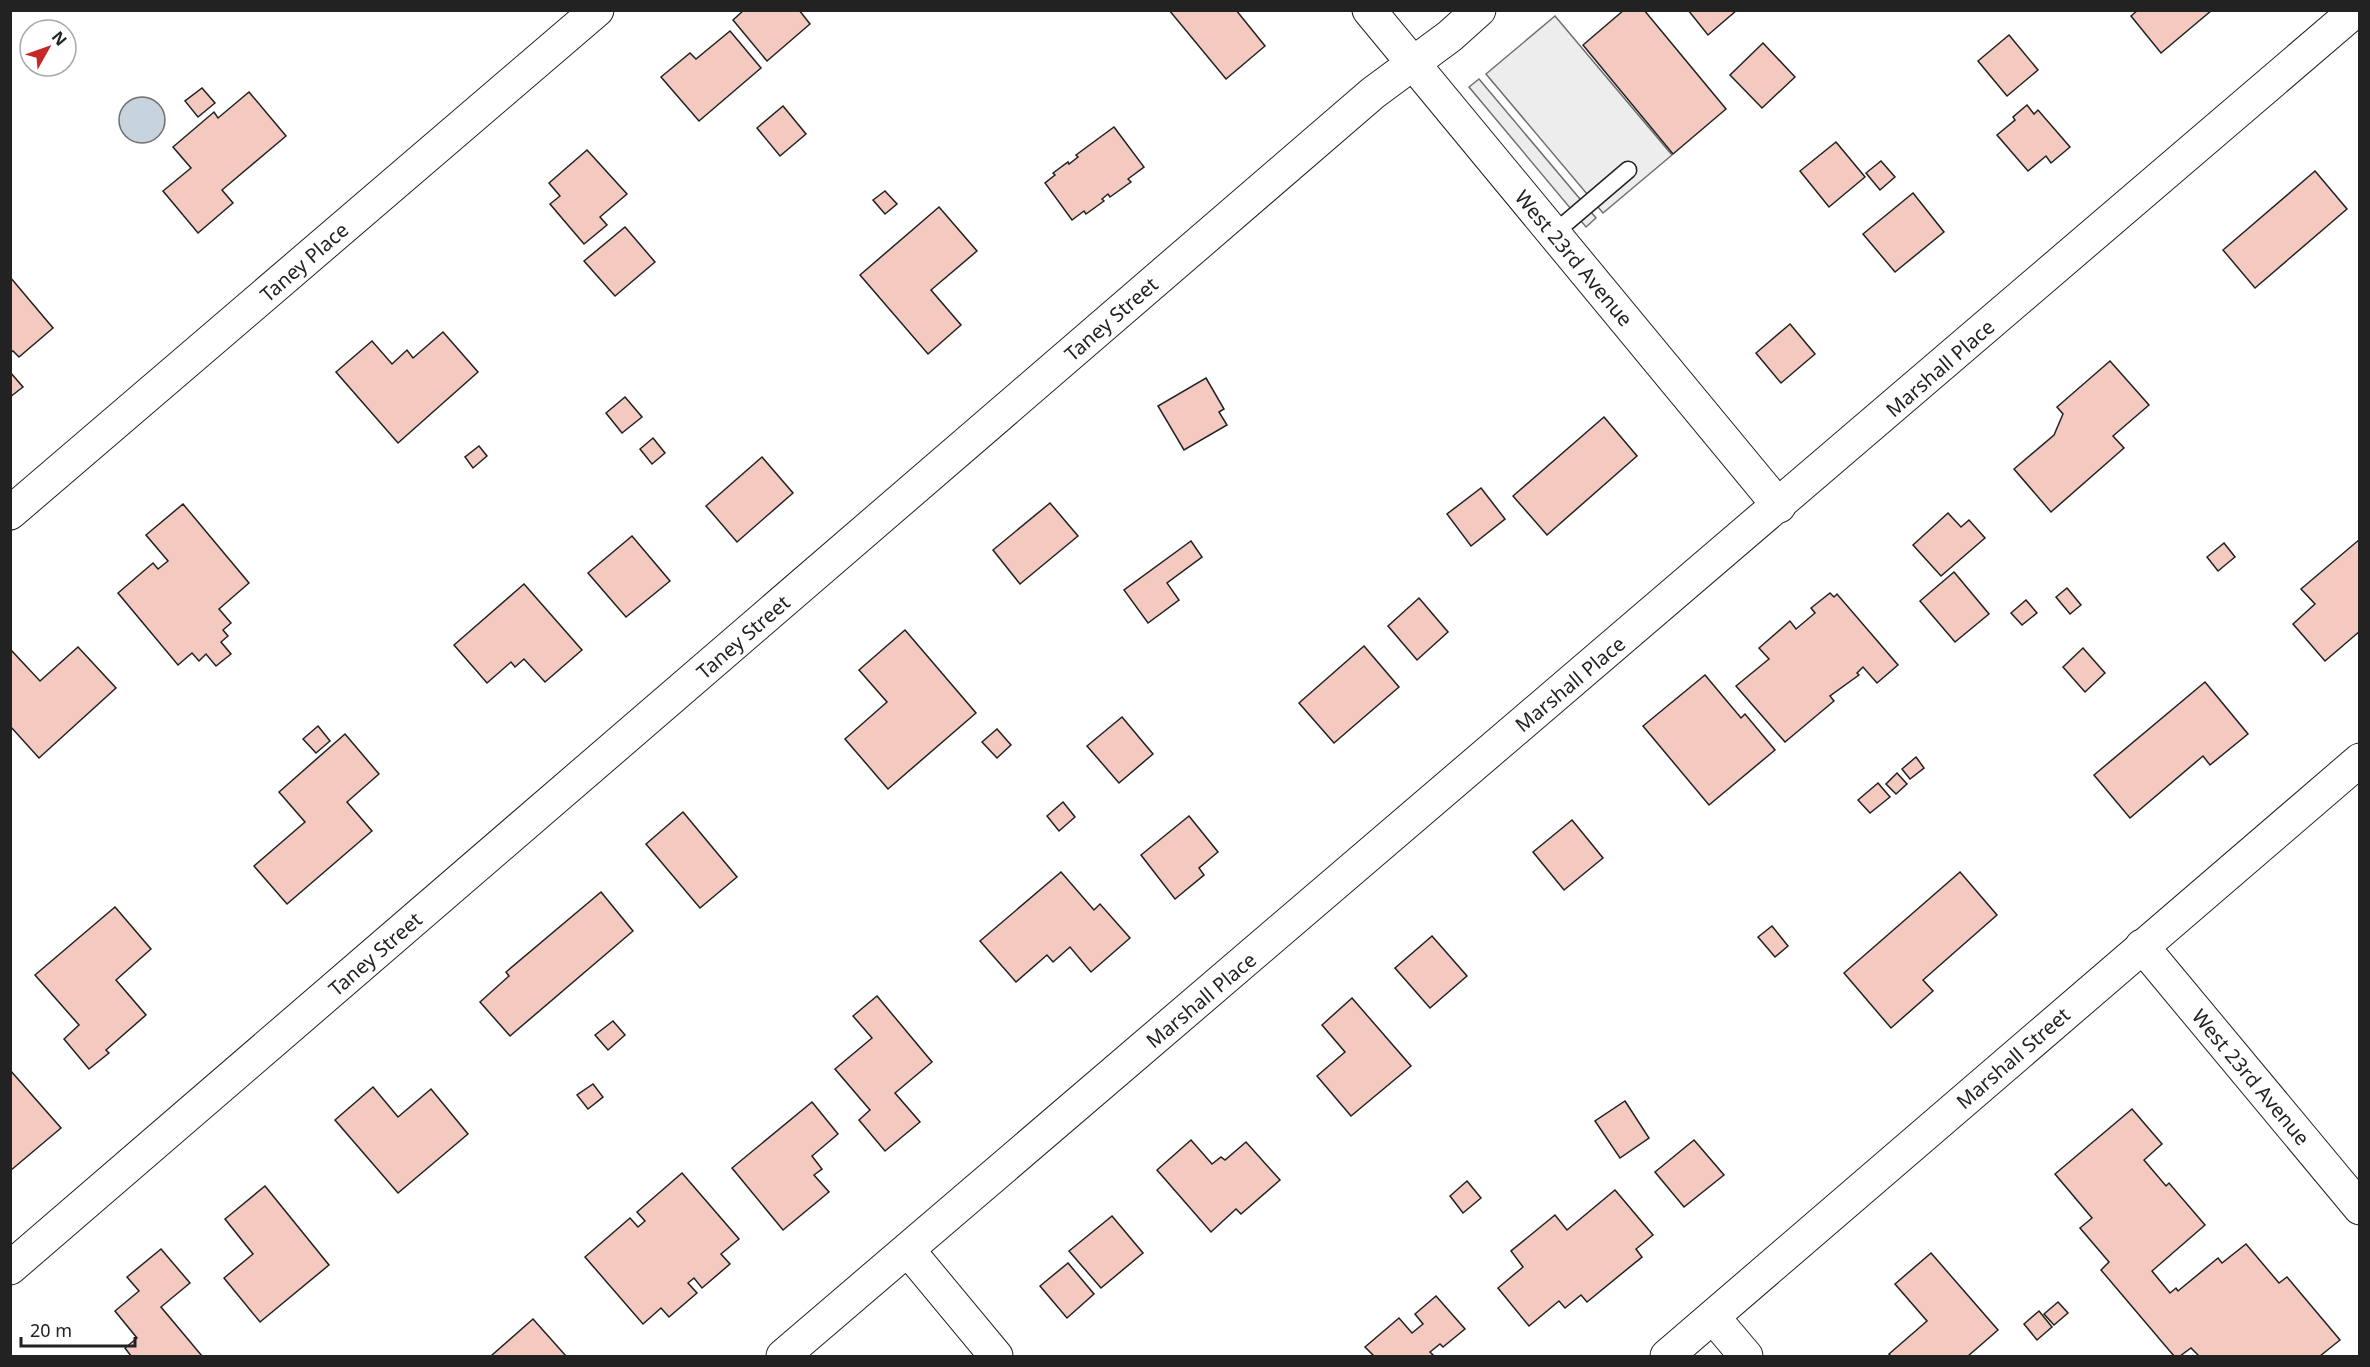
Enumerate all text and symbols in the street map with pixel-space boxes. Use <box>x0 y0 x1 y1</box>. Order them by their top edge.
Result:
north arrow <box>18 18 78 78</box>
text: N <box>47 26 72 50</box>
street label: West 23rd Avenue <box>1509 184 1639 332</box>
street label: Taney Place <box>254 216 354 308</box>
street label: Taney Street <box>1059 271 1163 367</box>
street label: Marshall Place <box>1880 313 2000 423</box>
street label: Taney Street <box>691 589 795 685</box>
street label: Marshall Place <box>1509 630 1631 738</box>
street label: Taney Street <box>323 906 427 1002</box>
street label: Marshall Place <box>1140 946 1262 1054</box>
street label: Marshall Street <box>1951 1001 2075 1115</box>
street label: West 23rd Avenue <box>2186 1003 2316 1151</box>
scale bar <box>21 1310 135 1348</box>
text: 20 m <box>30 1318 72 1342</box>

